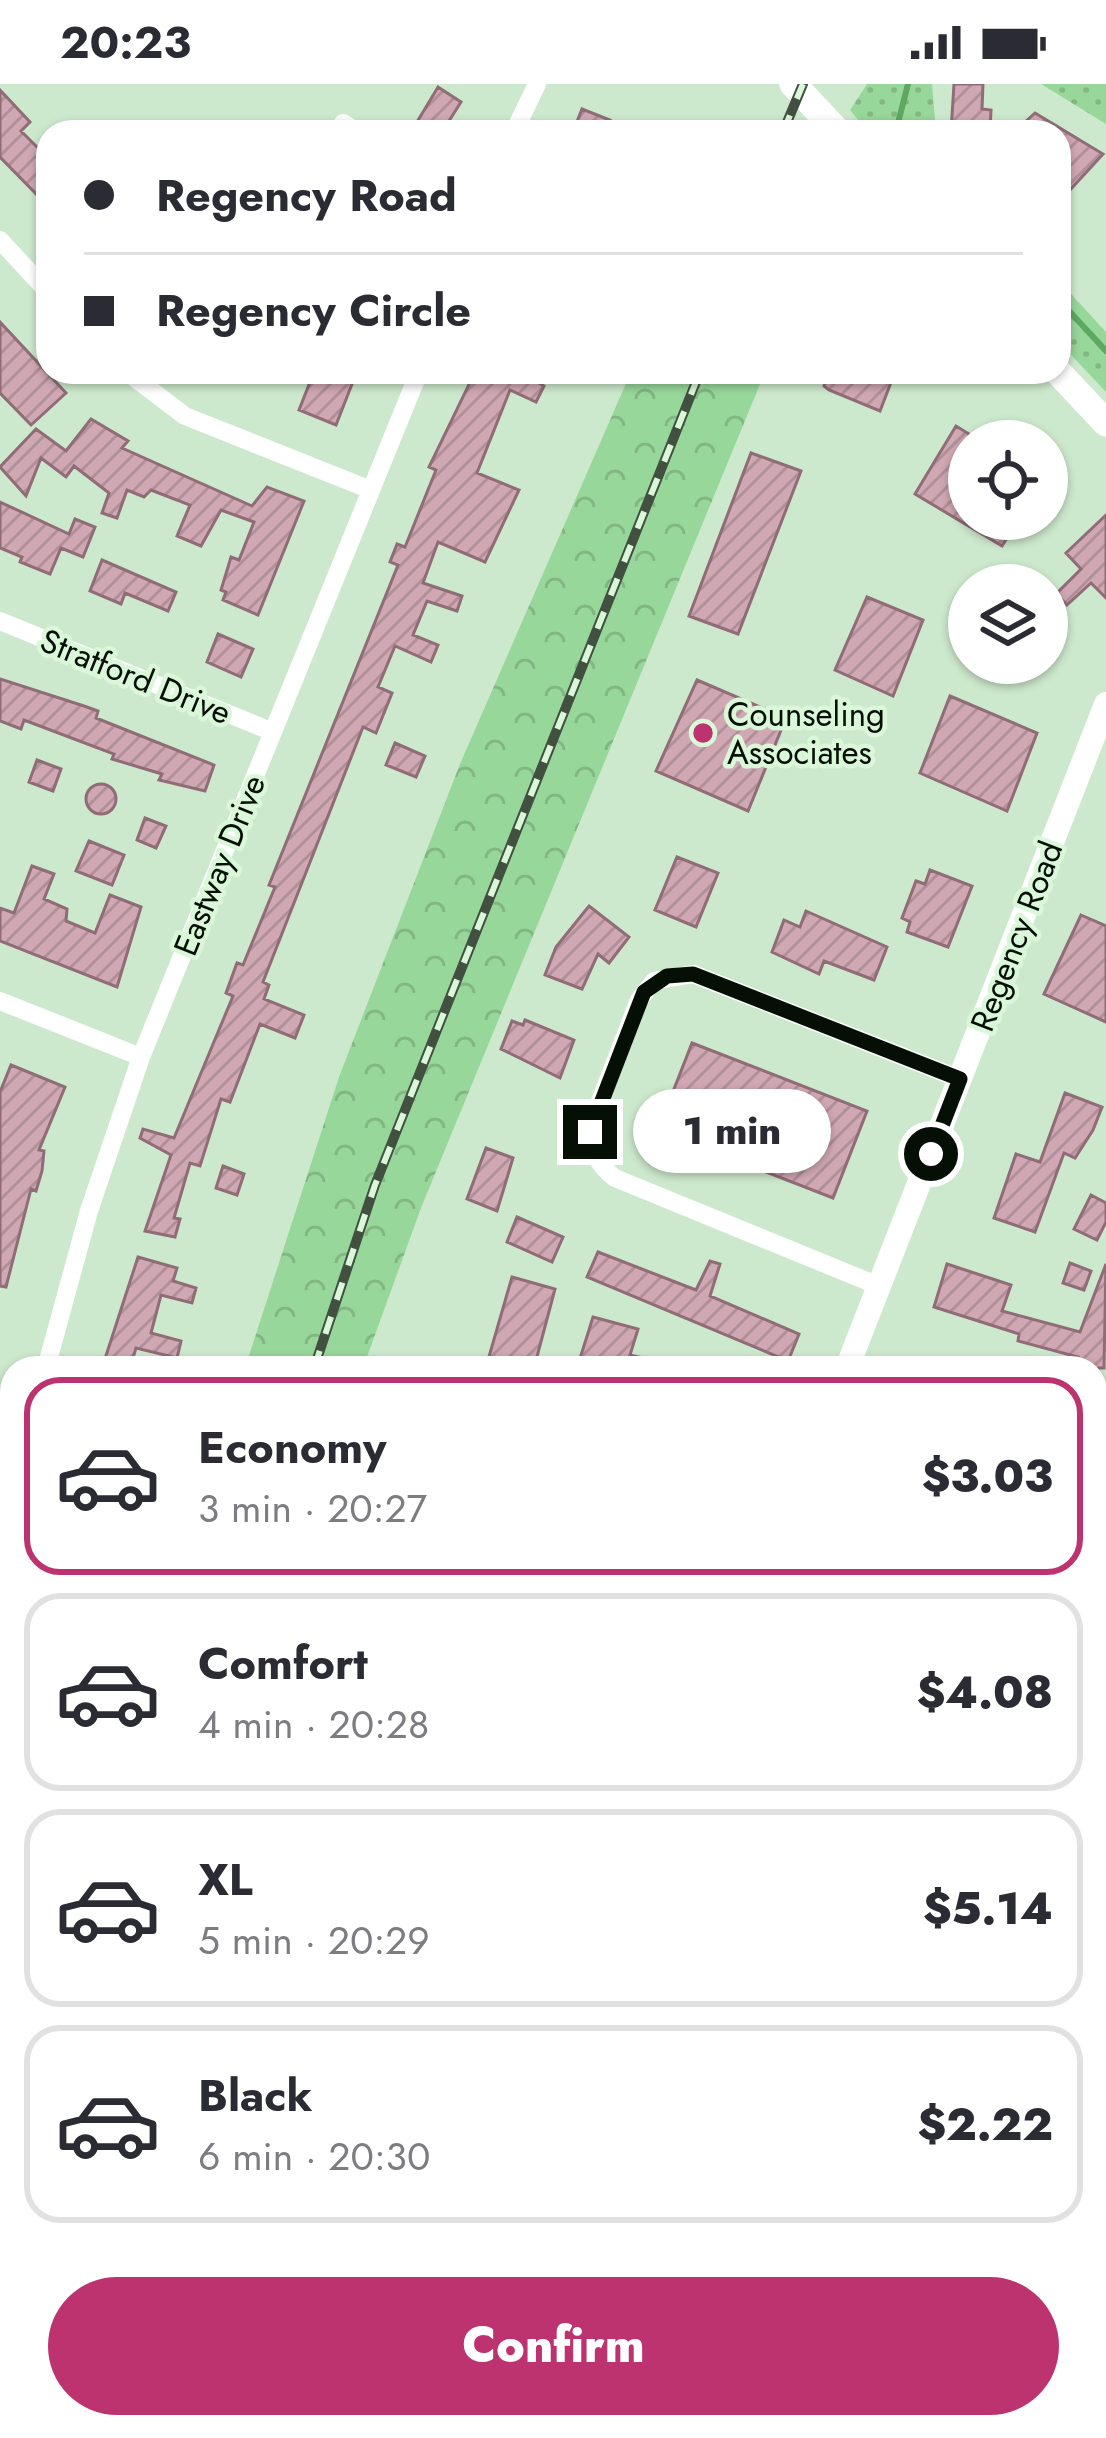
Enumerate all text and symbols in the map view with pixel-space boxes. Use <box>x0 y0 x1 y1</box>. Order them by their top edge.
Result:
text: 20:23 <box>60 10 191 75</box>
text: Regency Road <box>156 163 457 228</box>
text: Regency Circle <box>156 278 471 343</box>
map controls <box>948 420 1068 684</box>
button: locate <box>948 420 1068 540</box>
button: layers <box>948 564 1068 684</box>
street label: Stratford Drive <box>33 617 238 736</box>
place label: Counseling Associates <box>727 691 885 776</box>
marker: Counseling Associates <box>690 720 716 746</box>
street label: Eastway Drive <box>162 768 277 963</box>
street label: Regency Road <box>959 834 1074 1038</box>
callout: 1 min <box>632 1090 830 1174</box>
text: 1 min <box>683 1102 781 1159</box>
route end <box>563 1105 617 1159</box>
route start <box>904 1127 958 1181</box>
text: Economy <box>198 1415 386 1480</box>
icon: car <box>54 1422 162 1530</box>
text: $3.03 <box>922 1444 1053 1509</box>
text: 3 min · 20:27 <box>198 1480 427 1537</box>
text: Comfort <box>198 1631 368 1696</box>
icon: car <box>54 1638 162 1746</box>
text: $4.08 <box>917 1660 1053 1725</box>
text: 4 min · 20:28 <box>198 1696 429 1753</box>
text: XL <box>198 1847 253 1912</box>
icon: car <box>54 1854 162 1962</box>
text: $5.14 <box>923 1876 1053 1941</box>
text: 5 min · 20:29 <box>198 1912 430 1969</box>
text: Black <box>198 2063 312 2128</box>
icon: car <box>54 2070 162 2178</box>
text: $2.22 <box>918 2092 1053 2157</box>
text: 6 min · 20:30 <box>198 2128 430 2185</box>
button: Confirm <box>48 2277 1059 2415</box>

